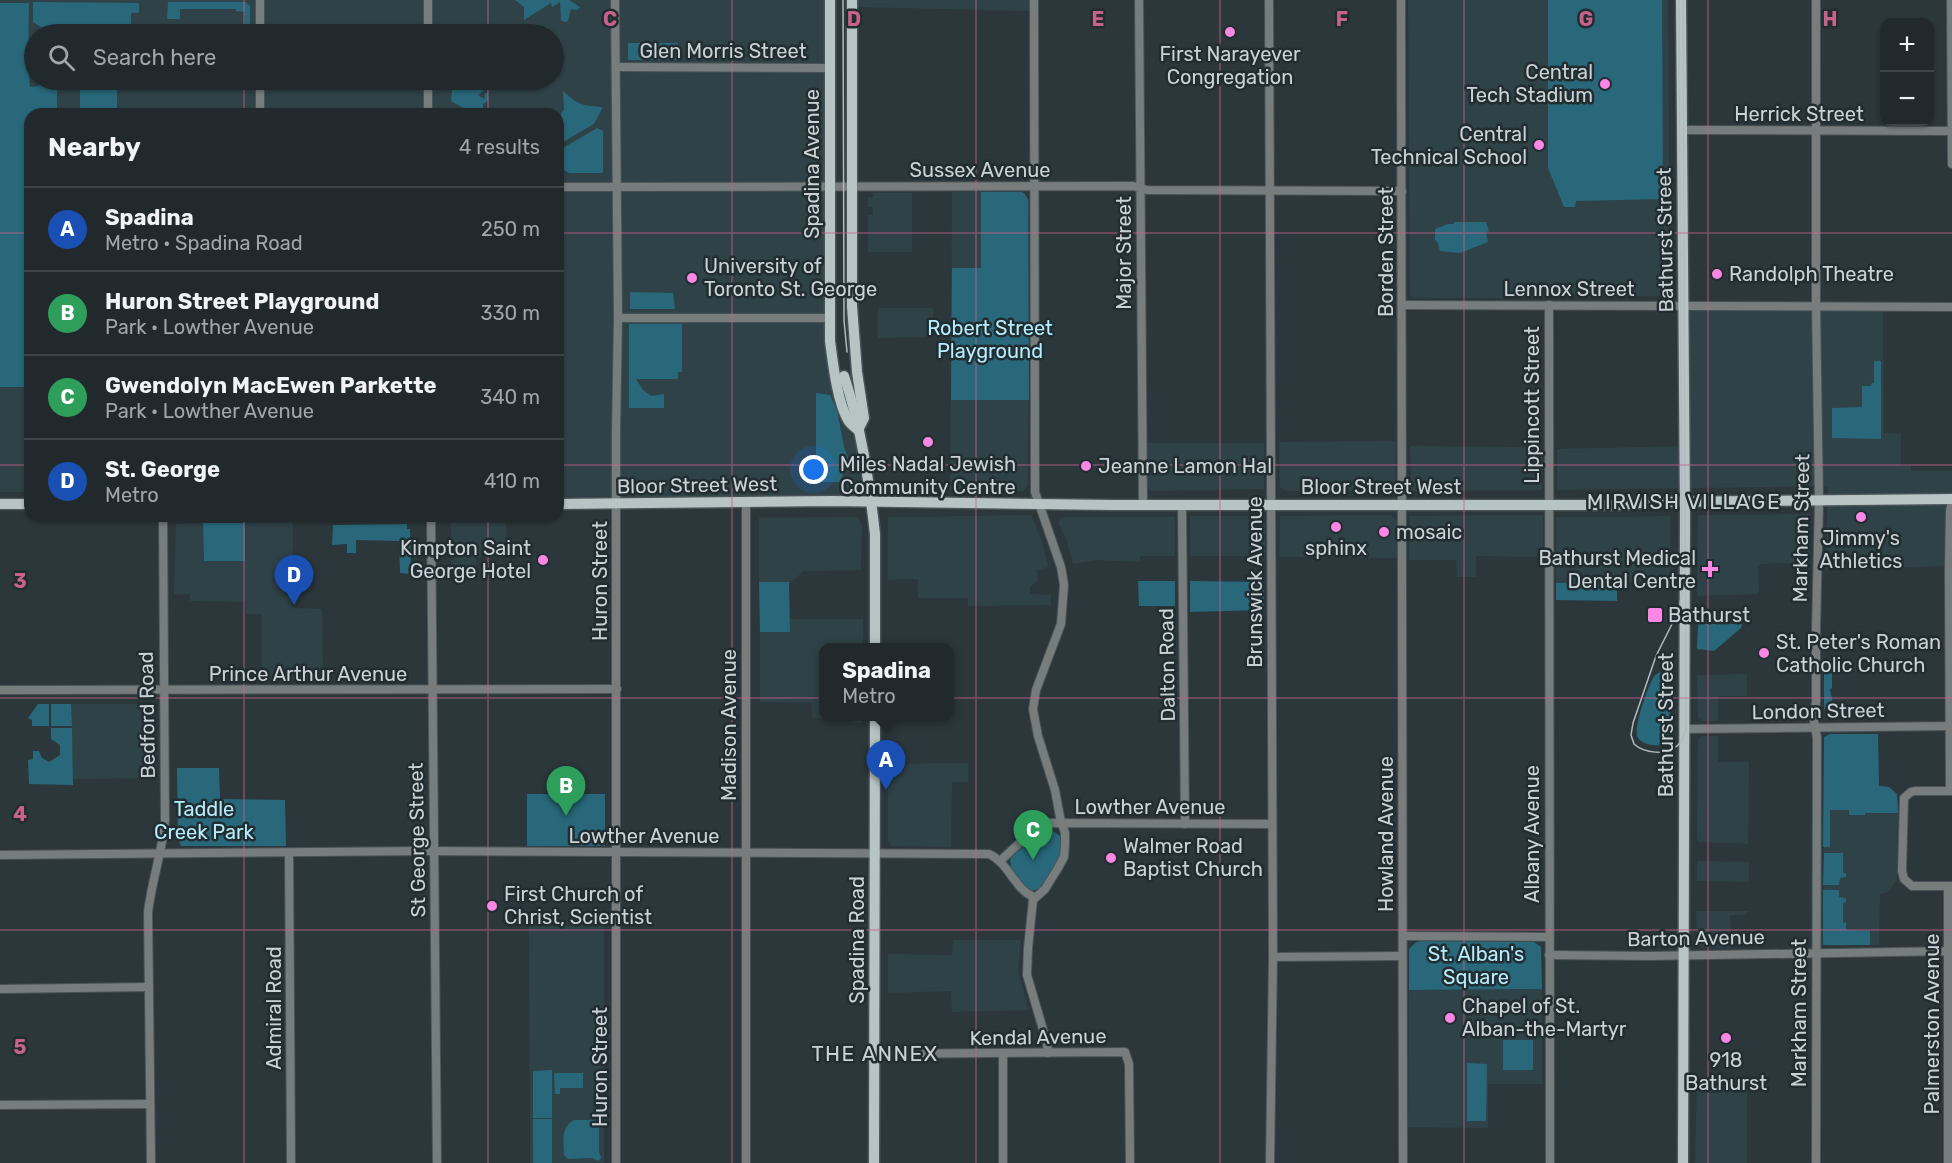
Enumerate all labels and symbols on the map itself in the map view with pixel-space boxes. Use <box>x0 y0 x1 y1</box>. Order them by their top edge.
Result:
text: C <box>603 7 617 31</box>
text: D <box>847 7 861 31</box>
text: E <box>1092 7 1104 31</box>
text: F <box>1336 7 1348 31</box>
text: G <box>1579 7 1593 31</box>
text: H <box>1823 7 1837 31</box>
marker: First Narayever Congregation <box>1223 25 1237 39</box>
street label: Glen Morris Street <box>639 39 807 63</box>
place label: First Narayever Congregation <box>1159 42 1301 89</box>
place label: Central Tech Stadium <box>1466 60 1593 107</box>
marker: Central Tech Stadium <box>1598 77 1612 91</box>
street label: Spadina Avenue <box>800 89 824 239</box>
street label: Herrick Street <box>1734 102 1864 126</box>
place label: Central Technical School <box>1371 122 1527 169</box>
marker: Central Technical School <box>1532 138 1546 152</box>
street label: Sussex Avenue <box>909 158 1051 182</box>
street label: Bathurst Street <box>1652 167 1678 313</box>
street label: Borden Street <box>1374 187 1398 317</box>
street label: Major Street <box>1112 196 1136 310</box>
place label: University of Toronto St. George <box>704 254 877 301</box>
place label: Randolph Theatre <box>1729 262 1894 286</box>
marker: Randolph Theatre <box>1710 267 1724 281</box>
marker: University of Toronto St. George <box>685 271 699 285</box>
street label: Lennox Street <box>1503 277 1635 301</box>
park label: Robert Street Playground <box>927 316 1053 363</box>
street label: Lippincott Street <box>1520 326 1544 484</box>
marker: Miles Nadal Jewish Community Centre <box>921 435 935 449</box>
place label: Miles Nadal Jewish Community Centre <box>840 452 1016 499</box>
street label: Markham Street <box>1788 453 1814 602</box>
place label: Jeanne Lamon Hal <box>1098 454 1272 478</box>
your location <box>799 455 828 484</box>
marker: Jeanne Lamon Hal <box>1079 459 1093 473</box>
street label: Bloor Street West <box>617 472 778 498</box>
street label: Bloor Street West <box>1301 475 1461 499</box>
district label: MIRVISH VILLAGE <box>1587 489 1781 514</box>
street label: Brunswick Avenue <box>1243 496 1267 668</box>
marker: Jimmy's Athletics <box>1854 510 1868 524</box>
marker: sphinx <box>1329 520 1343 534</box>
place label: mosaic <box>1396 520 1462 544</box>
street label: Huron Street <box>588 521 612 641</box>
marker: mosaic <box>1377 525 1391 539</box>
place label: Jimmy's Athletics <box>1820 526 1902 573</box>
place label: Kimpton Saint George Hotel <box>400 536 531 583</box>
place label: sphinx <box>1305 536 1367 560</box>
place label: Bathurst Medical Dental Centre <box>1538 546 1696 593</box>
marker: Kimpton Saint George Hotel <box>536 553 550 567</box>
pin: D <box>274 556 314 605</box>
marker: Bathurst Medical Dental Centre <box>1701 560 1719 578</box>
text: 3 <box>13 569 27 593</box>
place label: Bathurst <box>1668 603 1750 627</box>
marker: Bathurst <box>1646 606 1664 624</box>
street label: Dalton Road <box>1154 608 1180 722</box>
place label: St. Peter's Roman Catholic Church <box>1776 630 1941 677</box>
marker: St. Peter's Roman Catholic Church <box>1757 646 1771 660</box>
street label: Madison Avenue <box>717 649 741 801</box>
street label: Bedford Road <box>134 651 160 779</box>
street label: Bathurst Street <box>1654 652 1678 797</box>
street label: Prince Arthur Avenue <box>209 662 407 686</box>
street label: London Street <box>1751 698 1885 724</box>
pin: A <box>866 740 906 790</box>
street label: Howland Avenue <box>1374 756 1398 912</box>
street label: St George Street <box>404 762 430 918</box>
street label: Albany Avenue <box>1520 765 1544 903</box>
pin: B <box>546 766 586 816</box>
street label: Lowther Avenue <box>1074 795 1226 819</box>
park label: Taddle Creek Park <box>154 797 255 844</box>
text: 4 <box>13 802 27 826</box>
pin: C <box>1014 810 1052 860</box>
street label: Lowther Avenue <box>568 824 720 848</box>
place label: Walmer Road Baptist Church <box>1123 834 1263 881</box>
marker: Walmer Road Baptist Church <box>1104 851 1118 865</box>
street label: Spadina Road <box>845 876 869 1004</box>
place label: First Church of Christ, Scientist <box>504 882 652 929</box>
marker: First Church of Christ, Scientist <box>485 899 499 913</box>
street label: Barton Avenue <box>1627 925 1765 951</box>
street label: Palmerston Avenue <box>1920 933 1944 1115</box>
street label: Markham Street <box>1787 939 1811 1087</box>
park label: St. Alban's Square <box>1428 942 1524 989</box>
street label: Admiral Road <box>262 946 286 1070</box>
place label: Chapel of St. Alban-the-Martyr <box>1462 994 1627 1041</box>
street label: Huron Street <box>588 1007 612 1127</box>
marker: Chapel of St. Alban-the-Martyr <box>1443 1011 1457 1025</box>
street label: Kendal Avenue <box>969 1024 1107 1050</box>
marker: 918 Bathurst <box>1719 1031 1733 1045</box>
text: 5 <box>14 1035 27 1059</box>
district label: THE ANNEX <box>811 1041 939 1066</box>
place label: 918 Bathurst <box>1685 1048 1767 1095</box>

